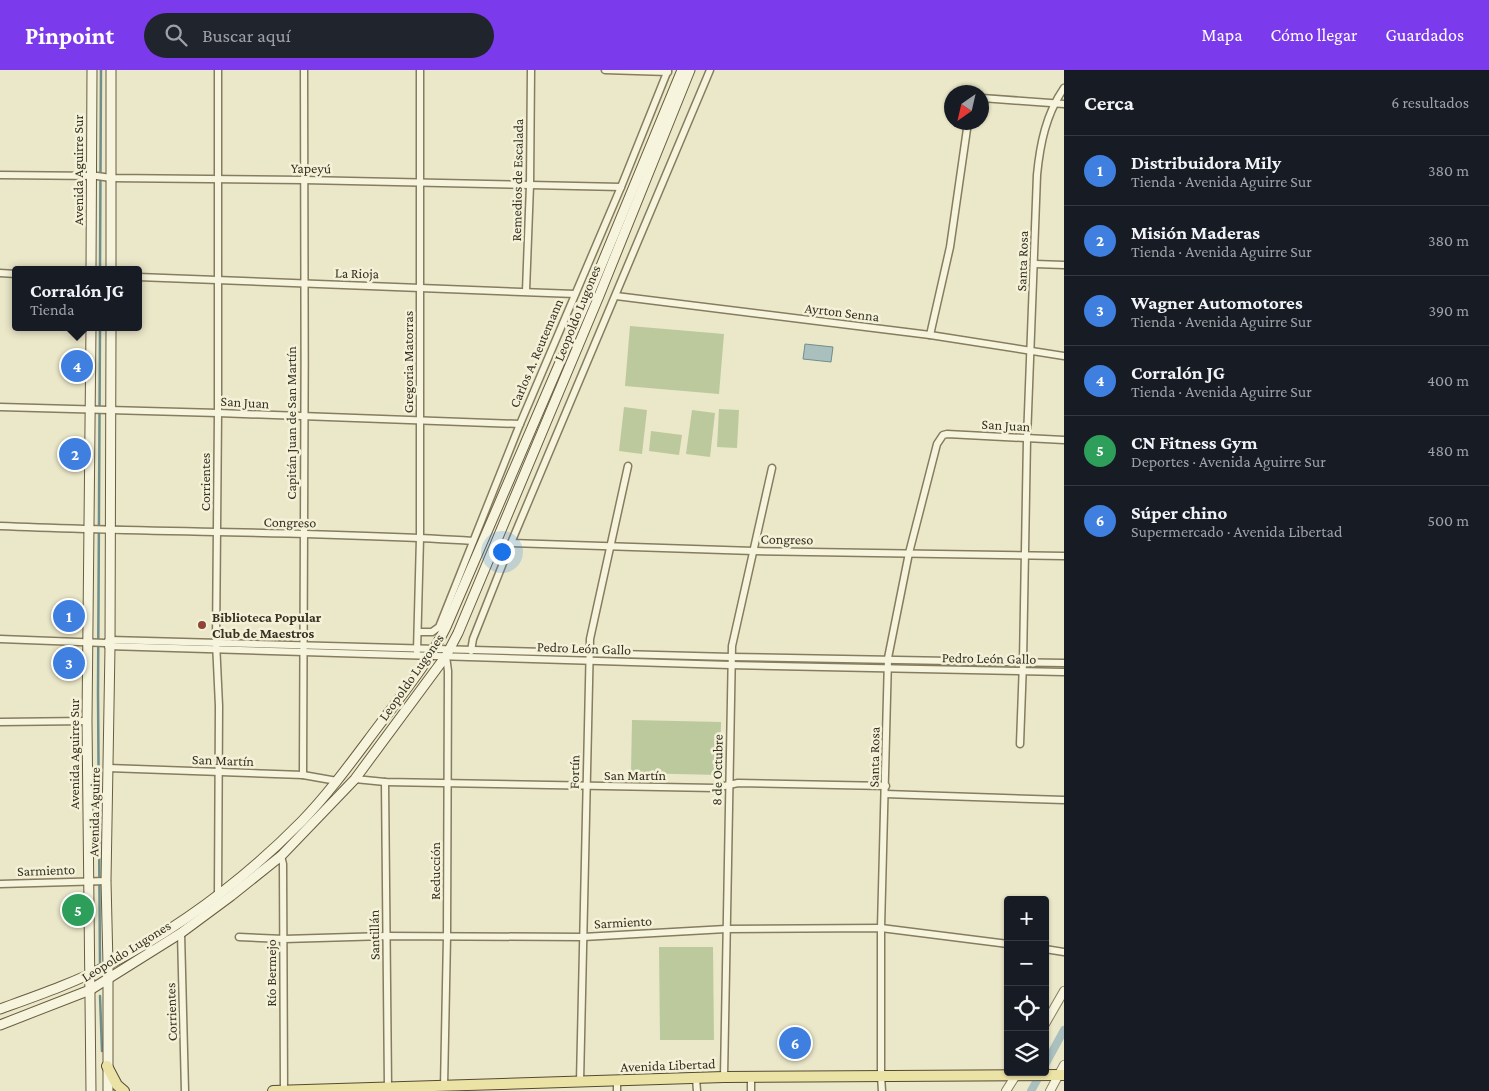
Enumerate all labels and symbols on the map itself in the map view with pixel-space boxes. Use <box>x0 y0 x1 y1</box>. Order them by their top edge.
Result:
north arrow <box>944 85 989 130</box>
street label: Avenida Aguirre Sur <box>70 115 86 225</box>
street label: Remedios de Escalada <box>508 118 526 242</box>
street label: Yapeyú <box>291 160 332 176</box>
street label: Santa Rosa <box>1013 230 1031 292</box>
street label: Leopoldo Lugones <box>550 263 604 363</box>
street label: La Rioja <box>335 265 380 282</box>
street label: Carlos A. Reutemann <box>506 296 566 410</box>
street label: Ayrton Senna <box>804 299 881 325</box>
street label: Gregoria Matorras <box>400 311 416 413</box>
street label: Capitán Juan de San Martín <box>283 346 299 500</box>
pin: 4 <box>61 347 93 385</box>
street label: San Juan <box>220 393 270 411</box>
street label: San Juan <box>981 416 1031 434</box>
pin: 2 <box>59 435 91 473</box>
street label: Corrientes <box>197 453 213 511</box>
street label: Congreso <box>264 514 317 530</box>
street label: Congreso <box>761 531 814 547</box>
your location <box>489 539 515 565</box>
pin: 1 <box>53 597 85 635</box>
place label: Biblioteca Popular Club de Maestros <box>212 609 322 641</box>
marker: Biblioteca Popular Club de Maestros <box>196 619 208 631</box>
street label: Leopoldo Lugones <box>375 631 447 723</box>
street label: Pedro León Gallo <box>537 638 632 658</box>
pin: 3 <box>53 644 85 682</box>
street label: Pedro León Gallo <box>942 649 1036 667</box>
street label: Avenida Aguirre Sur <box>66 699 82 809</box>
street label: Santa Rosa <box>865 726 883 788</box>
street label: 8 de Octubre <box>708 734 726 806</box>
street label: San Martín <box>192 751 255 769</box>
street label: Fortín <box>566 754 582 789</box>
street label: Avenida Aguirre <box>85 767 103 857</box>
street label: San Martín <box>604 767 667 783</box>
street label: Reducción <box>427 841 443 900</box>
street label: Sarmiento <box>17 861 75 879</box>
pin: 5 <box>62 891 94 929</box>
street label: Santillán <box>366 909 382 960</box>
street label: Sarmiento <box>594 912 652 932</box>
street label: Leopoldo Lugones <box>78 917 174 985</box>
street label: Río Bermejo <box>263 939 280 1007</box>
street label: Corrientes <box>162 982 180 1042</box>
pin: 6 <box>779 1024 811 1062</box>
street label: Avenida Libertad <box>620 1055 716 1075</box>

